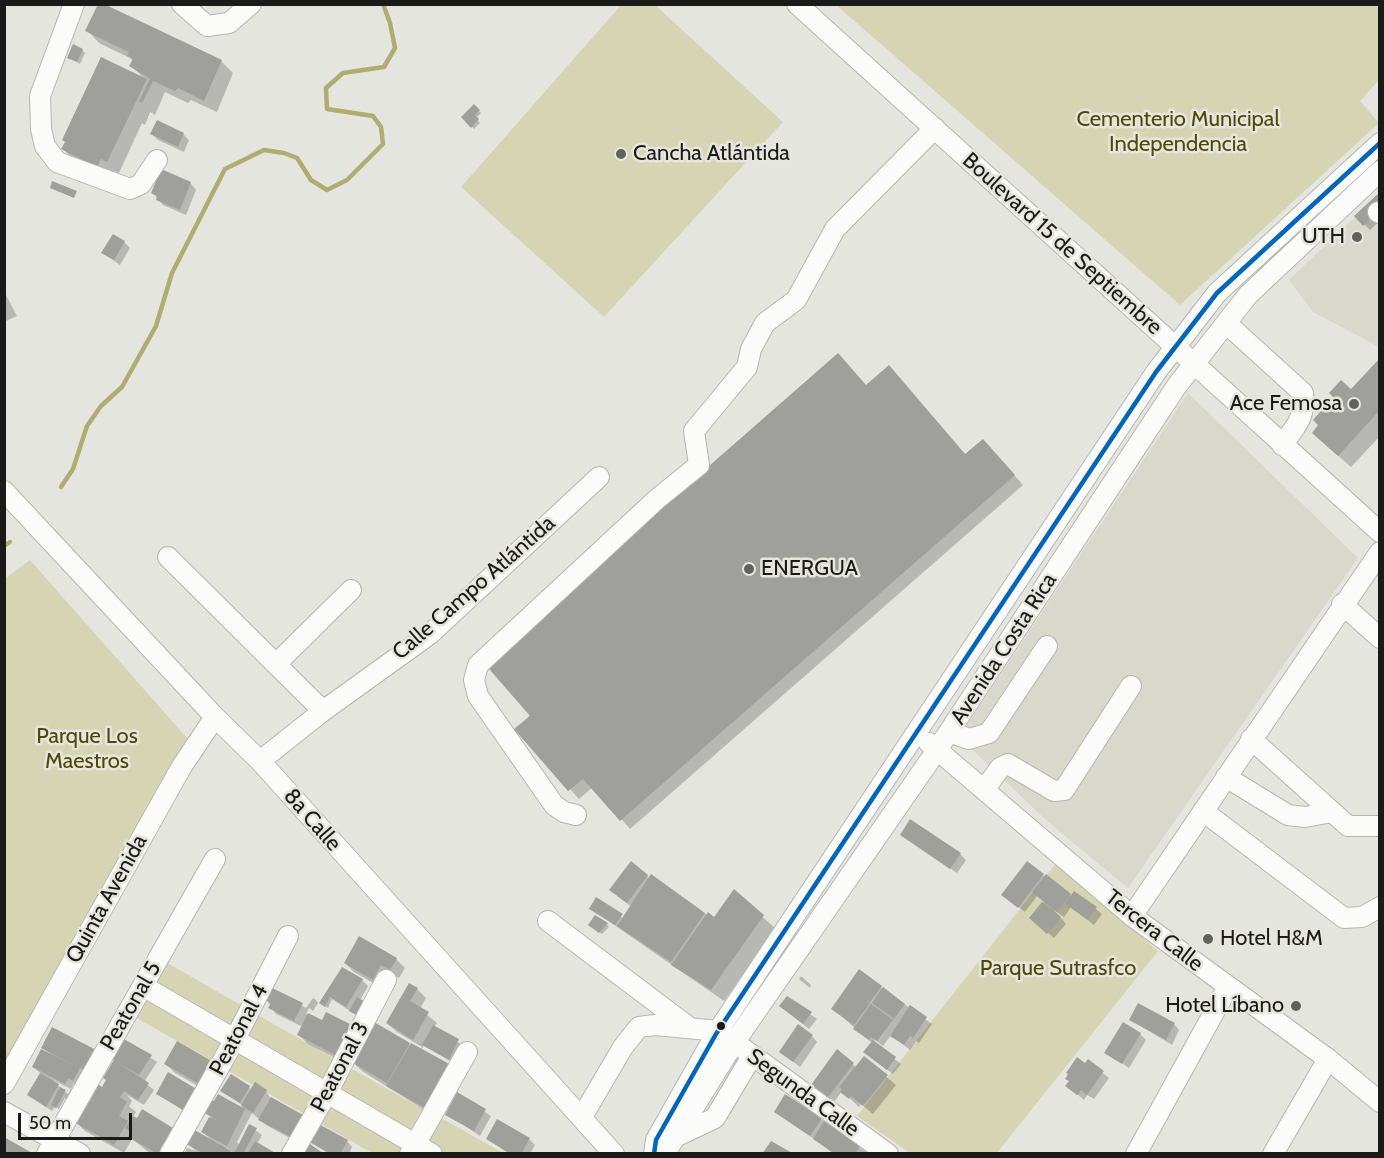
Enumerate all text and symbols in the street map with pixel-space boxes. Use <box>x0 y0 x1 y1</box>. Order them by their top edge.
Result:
park label: Cementerio Municipal Independencia <box>1076 107 1280 158</box>
place label: Cancha Atlántida <box>633 141 790 167</box>
marker: Cancha Atlántida <box>614 147 628 161</box>
street label: Boulevard 15 de Septiembre <box>957 147 1167 341</box>
place label: UTH <box>1302 224 1345 250</box>
marker: UTH <box>1350 230 1364 244</box>
place label: Ace Femosa <box>1230 391 1342 417</box>
marker: Ace Femosa <box>1347 397 1361 411</box>
street label: Calle Campo Atlántida <box>387 510 561 666</box>
place label: ENERGUA <box>761 556 858 582</box>
marker: ENERGUA <box>742 562 756 576</box>
street label: Avenida Costa Rica <box>945 568 1063 730</box>
park label: Parque Los Maestros <box>36 724 138 776</box>
street label: 8a Calle <box>278 783 346 857</box>
street label: Quinta Avenida <box>61 830 153 968</box>
street label: Tercera Calle <box>1100 885 1208 977</box>
place label: Hotel H&M <box>1220 926 1323 952</box>
marker: Hotel H&M <box>1201 932 1215 946</box>
park label: Parque Sutrasfco <box>980 956 1136 982</box>
street label: Peatonal 5 <box>95 957 167 1055</box>
street label: Peatonal 4 <box>204 980 274 1080</box>
place label: Hotel Líbano <box>1165 993 1284 1019</box>
marker: Hotel Líbano <box>1289 999 1303 1013</box>
street label: Peatonal 3 <box>305 1017 375 1117</box>
unlabelled marker <box>715 1020 727 1032</box>
street label: Segunda Calle <box>742 1043 864 1143</box>
scale bar <box>21 1101 135 1139</box>
text: 50 m <box>29 1112 71 1134</box>

